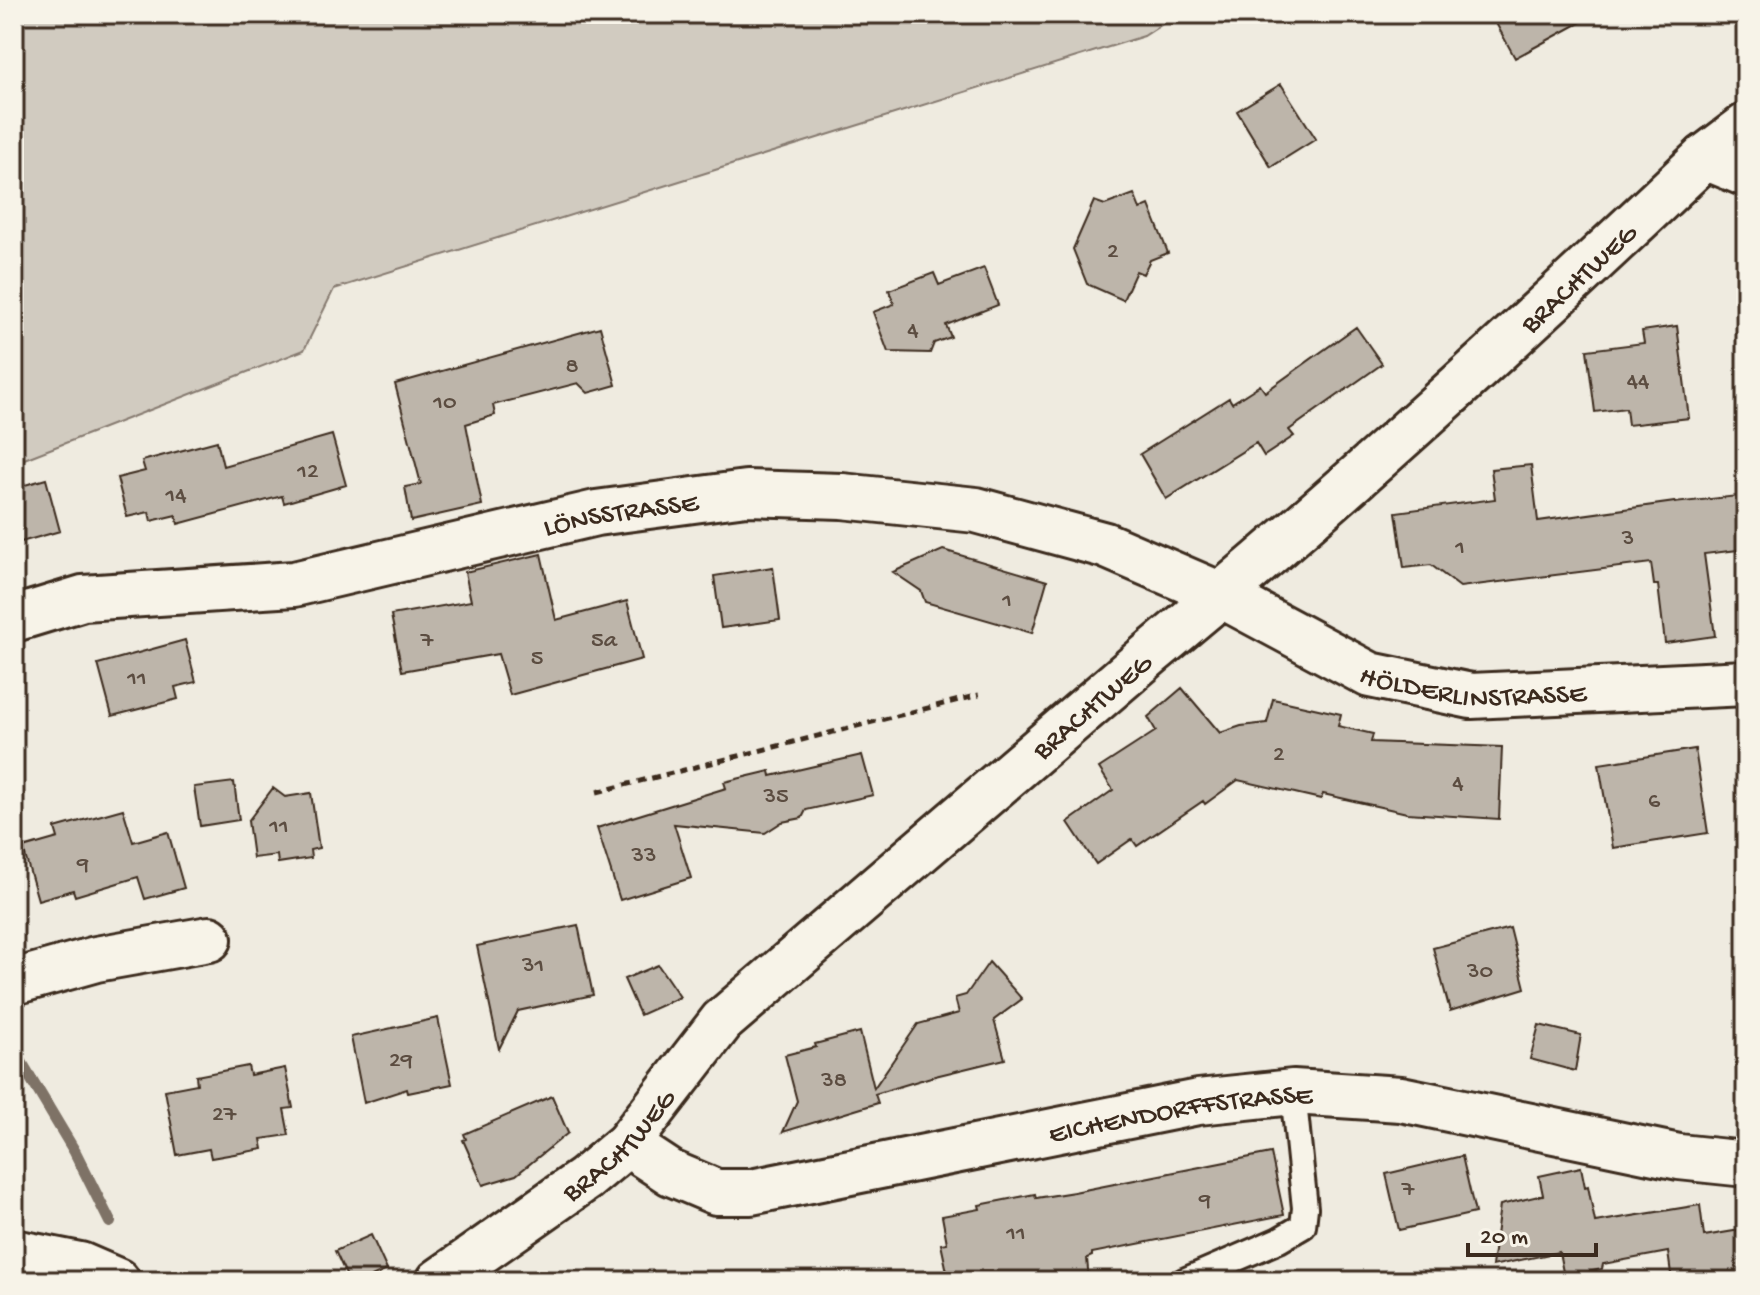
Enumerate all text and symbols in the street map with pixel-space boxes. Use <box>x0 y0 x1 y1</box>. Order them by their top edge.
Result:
street label: BRACHTWEG <box>1515 217 1646 343</box>
house number: 2 <box>1107 238 1119 267</box>
house number: 4 <box>907 317 919 346</box>
house number: 8 <box>565 353 579 382</box>
house number: 44 <box>1627 368 1650 397</box>
house number: 10 <box>432 389 457 418</box>
house number: 12 <box>296 458 319 487</box>
house number: 14 <box>164 482 187 511</box>
street label: LÖNSSTRASSE <box>540 487 702 546</box>
house number: 3 <box>1621 525 1634 554</box>
house number: 1 <box>1454 534 1465 563</box>
house number: 1 <box>1001 587 1012 616</box>
house number: 7 <box>420 627 434 656</box>
house number: 5a <box>591 627 618 656</box>
house number: 5 <box>531 645 543 674</box>
street label: BRACHTWEG <box>1027 647 1161 769</box>
street label: HÖLDERLINSTRASSE <box>1352 660 1589 717</box>
house number: 11 <box>126 665 147 694</box>
house number: 2 <box>1273 741 1285 770</box>
house number: 4 <box>1452 770 1464 799</box>
house number: 35 <box>762 783 789 812</box>
house number: 6 <box>1648 788 1661 817</box>
house number: 11 <box>268 813 289 842</box>
house number: 33 <box>631 842 656 871</box>
house number: 9 <box>76 851 89 880</box>
house number: 31 <box>521 952 544 981</box>
house number: 30 <box>1466 958 1493 987</box>
house number: 29 <box>389 1047 413 1076</box>
house number: 38 <box>820 1067 847 1096</box>
street label: EICHENDORFFSTRASSE <box>1046 1080 1315 1153</box>
street label: BRACHTWEG <box>557 1083 685 1211</box>
house number: 27 <box>212 1101 237 1130</box>
house number: 7 <box>1401 1176 1415 1205</box>
house number: 9 <box>1198 1187 1211 1216</box>
scale bar <box>1468 1207 1596 1257</box>
house number: 11 <box>1005 1220 1026 1249</box>
text: 20 m <box>1480 1224 1528 1253</box>

